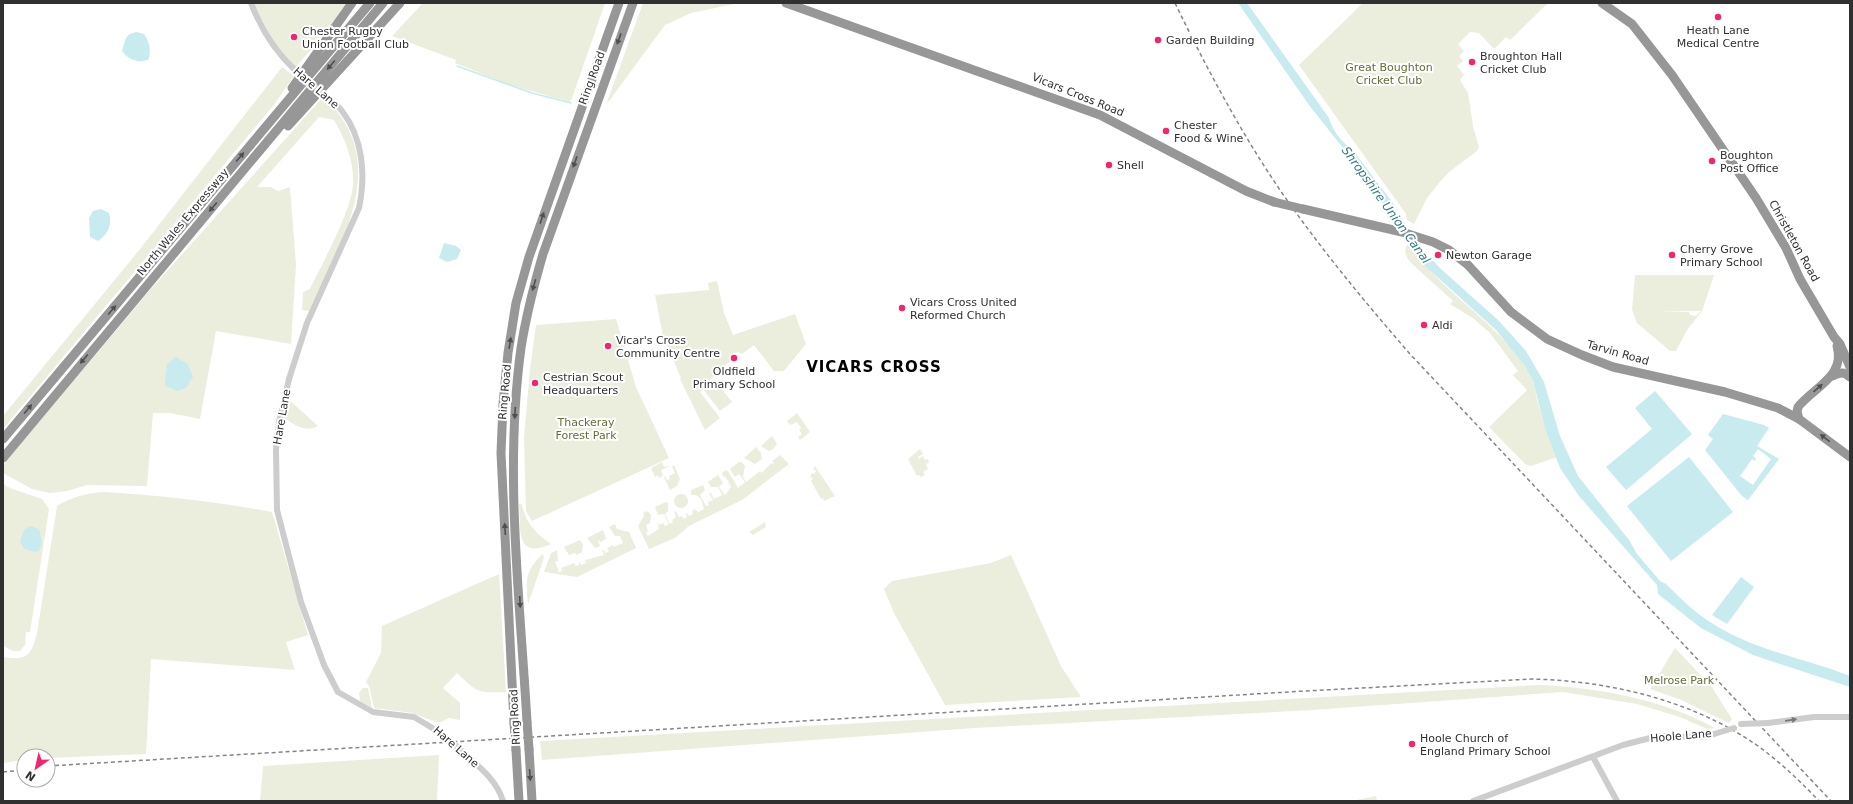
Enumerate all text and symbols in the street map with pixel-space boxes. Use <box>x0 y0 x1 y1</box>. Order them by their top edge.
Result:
marker: Heath Lane Medical Centre <box>1713 12 1723 22</box>
place label: Heath Lane Medical Centre <box>1677 24 1759 50</box>
place label: Chester Rugby Union Football Club <box>302 25 409 51</box>
marker: Chester Rugby Union Football Club <box>289 32 299 42</box>
one-way arrow <box>616 34 622 46</box>
place label: Garden Building <box>1166 34 1254 47</box>
marker: Garden Building <box>1153 35 1163 45</box>
street label: Ring Road <box>576 50 608 106</box>
place label: Broughton Hall Cricket Club <box>1480 50 1562 76</box>
marker: Broughton Hall Cricket Club <box>1467 57 1477 67</box>
one-way arrow <box>327 60 336 71</box>
park label: Great Boughton Cricket Club <box>1345 61 1433 87</box>
street label: Hare Lane <box>291 65 342 111</box>
street label: Vicars Cross Road <box>1030 71 1126 119</box>
place label: Chester Food & Wine <box>1174 119 1244 145</box>
marker: Chester Food & Wine <box>1161 126 1171 136</box>
water label: Shropshire Union Canal <box>1339 144 1433 267</box>
place label: Boughton Post Office <box>1720 149 1779 175</box>
one-way arrow <box>236 151 245 162</box>
one-way arrow <box>572 156 578 168</box>
marker: Boughton Post Office <box>1707 156 1717 166</box>
place label: Shell <box>1117 159 1144 172</box>
marker: Shell <box>1104 160 1114 170</box>
street label: North Wales Expressway <box>134 166 232 278</box>
street label: Christleton Road <box>1766 198 1822 284</box>
one-way arrow <box>208 201 217 212</box>
one-way arrow <box>540 211 546 223</box>
place label: Cherry Grove Primary School <box>1680 243 1763 269</box>
place label: Newton Garage <box>1446 249 1532 262</box>
marker: Newton Garage <box>1433 250 1443 260</box>
marker: Cherry Grove Primary School <box>1667 250 1677 260</box>
one-way arrow <box>531 279 537 291</box>
place label: Vicars Cross United Reformed Church <box>910 296 1017 322</box>
marker: Vicars Cross United Reformed Church <box>897 303 907 313</box>
one-way arrow <box>107 305 116 315</box>
place label: Aldi <box>1432 319 1453 332</box>
marker: Aldi <box>1419 320 1429 330</box>
place label: Vicar's Cross Community Centre <box>616 334 720 360</box>
one-way arrow <box>507 337 513 349</box>
street label: Tarvin Road <box>1585 338 1650 368</box>
marker: Vicar's Cross Community Centre <box>603 341 613 351</box>
marker: Oldfield Primary School <box>729 353 739 363</box>
one-way arrow <box>79 354 88 365</box>
district label: VICARS CROSS <box>806 358 942 376</box>
street label: Ring Road <box>496 364 514 420</box>
place label: Oldfield Primary School <box>693 365 775 391</box>
place label: Cestrian Scout Headquarters <box>543 371 624 397</box>
marker: Cestrian Scout Headquarters <box>530 378 540 388</box>
one-way arrow <box>1812 383 1823 392</box>
street label: Hare Lane <box>271 388 293 446</box>
one-way arrow <box>23 404 32 415</box>
one-way arrow <box>512 407 518 420</box>
park label: Thackeray Forest Park <box>555 416 617 442</box>
one-way arrow <box>1819 433 1830 442</box>
one-way arrow <box>501 523 508 535</box>
one-way arrow <box>517 596 523 609</box>
park label: Melrose Park <box>1644 674 1715 687</box>
street label: Ring Road <box>507 689 523 745</box>
one-way arrow <box>1785 717 1797 723</box>
street label: Hare Lane <box>431 724 482 770</box>
street label: Hoole Lane <box>1650 727 1713 745</box>
place label: Hoole Church of England Primary School <box>1420 732 1551 758</box>
marker: Hoole Church of England Primary School <box>1407 739 1417 749</box>
north arrow <box>16 748 56 788</box>
text: N <box>23 768 38 784</box>
one-way arrow <box>527 769 534 781</box>

